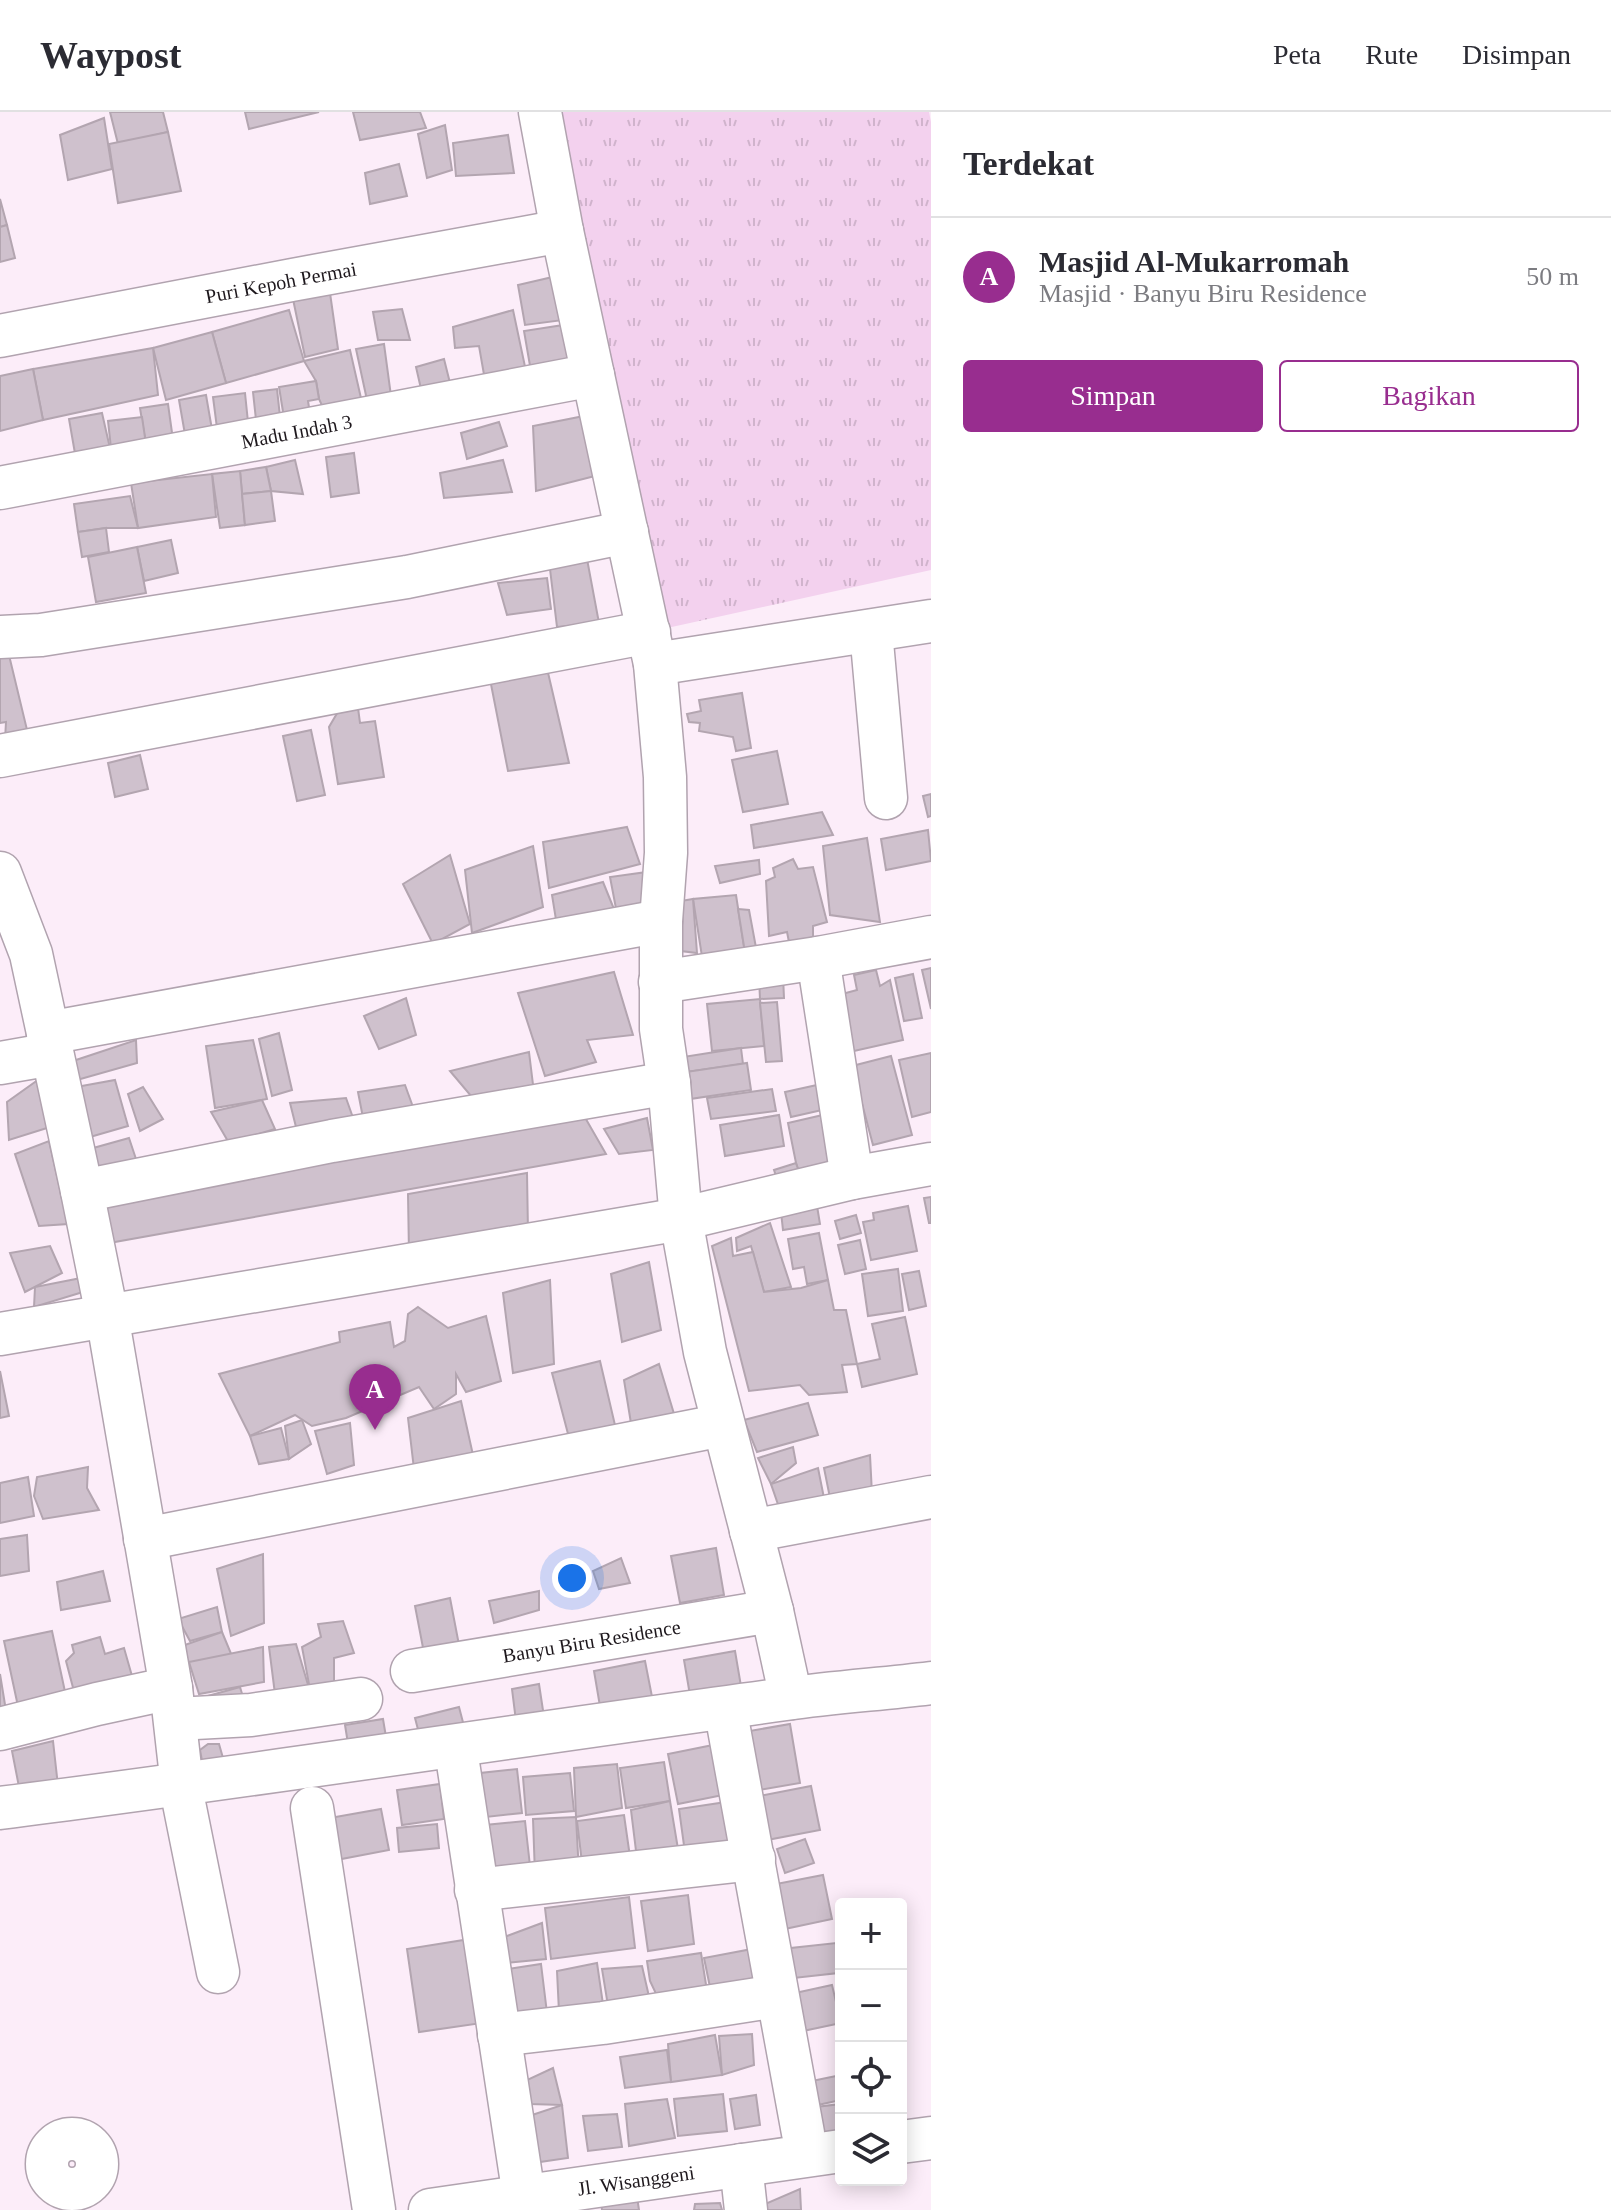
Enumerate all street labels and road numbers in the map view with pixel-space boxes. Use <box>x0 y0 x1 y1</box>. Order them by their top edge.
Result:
street label: Puri Kepoh Permai <box>203 257 359 307</box>
street label: Madu Indah 3 <box>239 410 354 453</box>
street label: Banyu Biru Residence <box>501 1615 682 1667</box>
street label: Jl. Wisanggeni <box>576 2161 696 2200</box>

